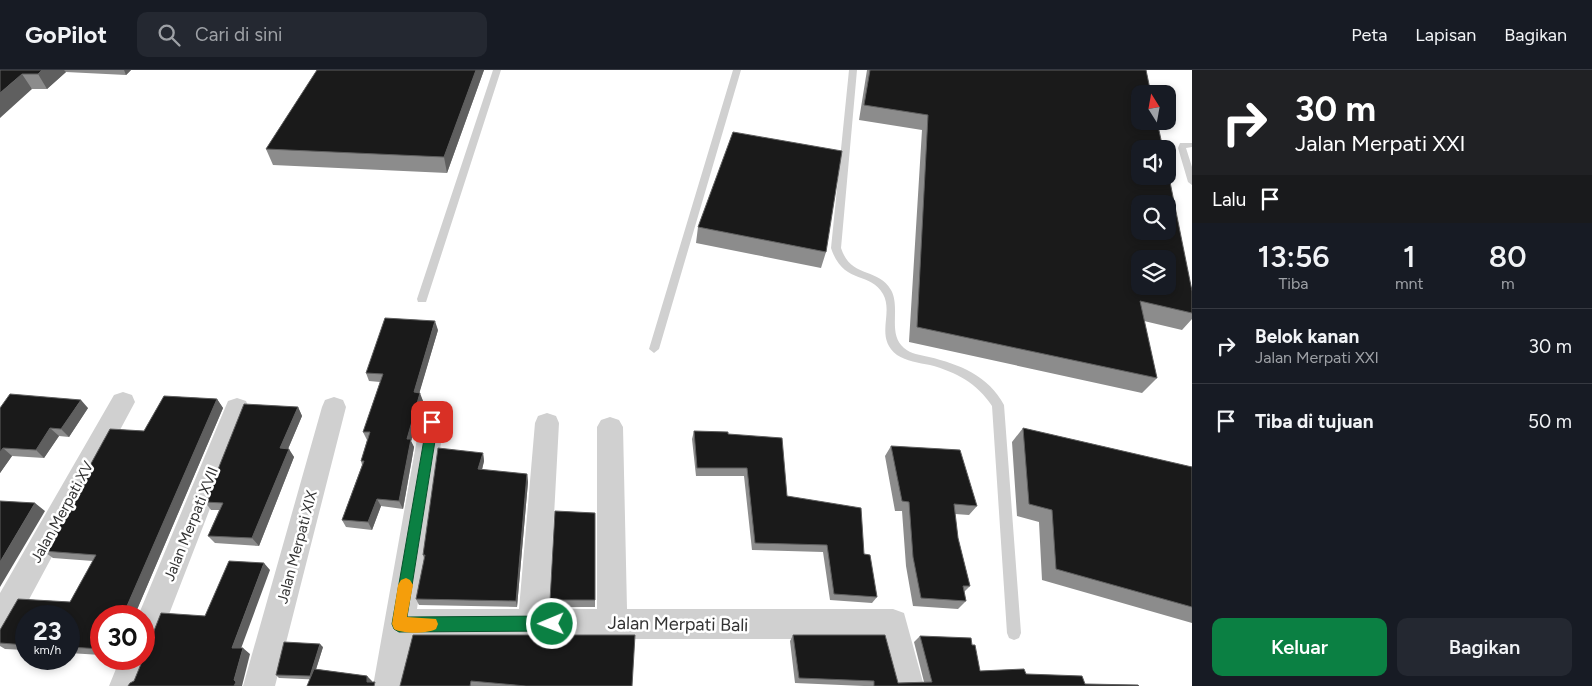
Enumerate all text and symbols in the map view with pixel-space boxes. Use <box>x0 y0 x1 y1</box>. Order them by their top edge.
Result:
search box <box>137 12 487 57</box>
text: GoPilot <box>25 20 107 49</box>
icon: search <box>155 21 183 49</box>
text: Cari di sini <box>195 23 282 46</box>
text: Peta <box>1351 24 1387 46</box>
text: Lapisan <box>1415 24 1476 46</box>
text: Bagikan <box>1504 24 1567 46</box>
north arrow <box>1131 85 1176 130</box>
map controls <box>1131 85 1176 295</box>
text: 30 m <box>1295 88 1376 130</box>
icon: right <box>1212 90 1277 155</box>
text: Jalan Merpati XXI <box>1295 130 1465 157</box>
button: sound <box>1131 140 1176 185</box>
icon: arrive <box>1256 185 1284 213</box>
text: Lalu <box>1212 188 1246 211</box>
button: search <box>1131 195 1176 240</box>
text: 13:56 <box>1257 238 1330 275</box>
text: 1 <box>1403 238 1415 275</box>
text: 80 <box>1489 238 1527 275</box>
button: layers <box>1131 250 1176 295</box>
text: Tiba <box>1278 274 1308 293</box>
text: mnt <box>1395 274 1423 293</box>
text: m <box>1501 274 1515 293</box>
text: Belok kanan <box>1255 325 1359 348</box>
icon: right <box>1212 332 1240 360</box>
text: 30 m <box>1529 335 1572 358</box>
text: Jalan Merpati XXI <box>1255 348 1379 367</box>
pin <box>411 401 453 443</box>
icon: arrive <box>1212 407 1240 435</box>
icon: arrive <box>418 408 446 436</box>
text: Tiba di tujuan <box>1255 410 1374 433</box>
text: 50 m <box>1528 410 1572 433</box>
street label: Jalan Merpati XV <box>27 458 98 566</box>
street label: Jalan Merpati XVII <box>160 464 222 584</box>
street label: Jalan Merpati XIX <box>273 488 321 605</box>
position arrow <box>525 597 577 649</box>
speed limit sign: 30 <box>90 605 155 670</box>
street label: Jalan Merpati Bali <box>607 612 749 636</box>
text: 23 <box>33 616 62 646</box>
button: Keluar <box>1212 618 1387 676</box>
button: Bagikan <box>1397 618 1572 676</box>
text: km/h <box>34 643 61 657</box>

